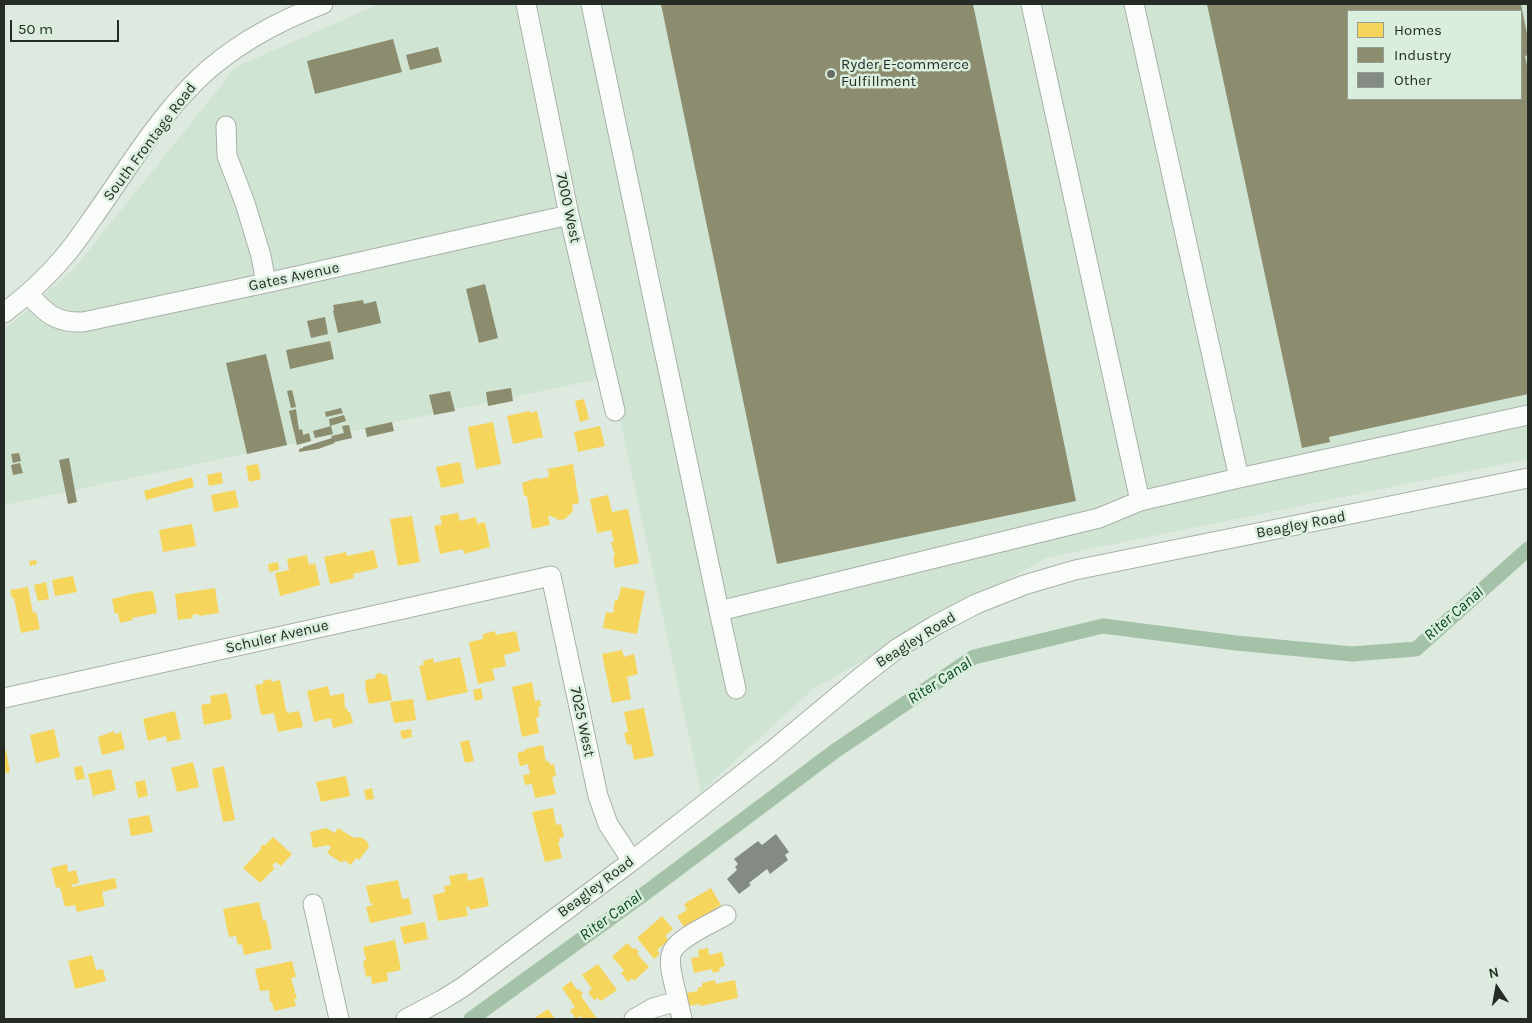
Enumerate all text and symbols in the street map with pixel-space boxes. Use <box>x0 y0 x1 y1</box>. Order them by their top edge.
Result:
scale bar <box>12 10 121 42</box>
legend <box>1347 10 1522 100</box>
text: 50 m <box>18 20 53 38</box>
text: Homes <box>1394 21 1442 39</box>
text: Industry <box>1394 46 1451 64</box>
place label: Ryder E-commerce Fulfillment <box>841 56 969 91</box>
marker: Ryder E-commerce Fulfillment <box>825 68 837 80</box>
text: Other <box>1394 71 1432 89</box>
street label: South Frontage Road <box>100 79 200 205</box>
street label: 7000 West <box>552 171 584 245</box>
street label: Gates Avenue <box>247 259 341 295</box>
street label: Beagley Road <box>1255 508 1347 542</box>
water label: Riter Canal <box>1420 583 1488 645</box>
street label: Beagley Road <box>873 608 959 672</box>
street label: Schuler Avenue <box>224 616 330 658</box>
water label: Riter Canal <box>904 653 976 709</box>
street label: 7025 West <box>566 685 598 759</box>
street label: Beagley Road <box>554 853 638 921</box>
water label: Riter Canal <box>576 887 646 945</box>
north arrow <box>1472 963 1522 1013</box>
text: N <box>1487 963 1500 982</box>

